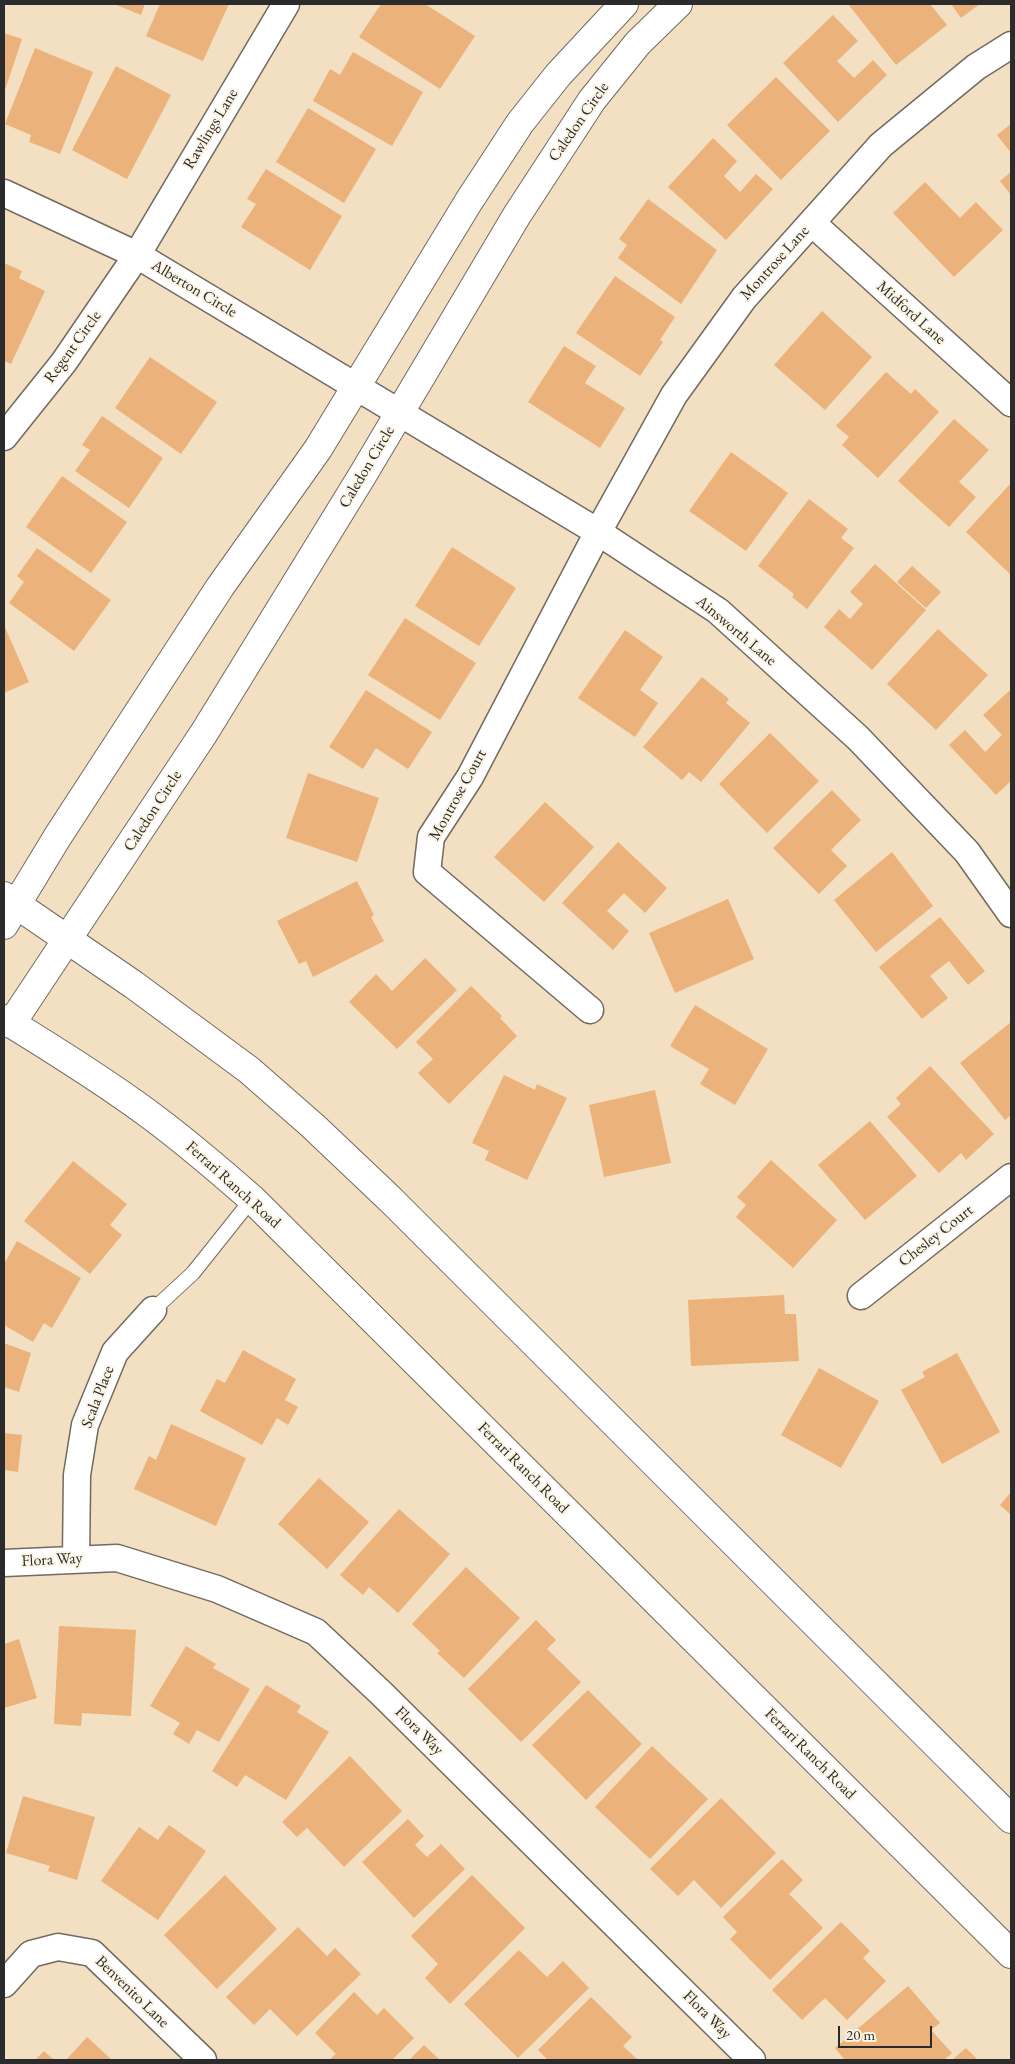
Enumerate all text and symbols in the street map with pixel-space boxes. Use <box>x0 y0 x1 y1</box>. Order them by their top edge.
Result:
street label: Caledon Circle <box>545 79 613 165</box>
street label: Rawlings Lane <box>179 85 243 173</box>
street label: Montrose Lane <box>736 222 814 304</box>
street label: Alberton Circle <box>148 256 240 322</box>
street label: Midford Lane <box>873 277 949 349</box>
street label: Regent Circle <box>40 307 106 387</box>
street label: Caledon Circle <box>335 422 399 512</box>
street label: Ainsworth Lane <box>692 592 780 670</box>
street label: Montrose Court <box>425 746 491 844</box>
street label: Caledon Circle <box>120 767 186 855</box>
street label: Ferrari Ranch Road <box>182 1137 284 1233</box>
street label: Chesley Court <box>895 1201 977 1271</box>
street label: Scala Place <box>77 1363 119 1431</box>
street label: Ferrari Ranch Road <box>473 1418 573 1518</box>
street label: Flora Way <box>21 1549 83 1571</box>
street label: Flora Way <box>391 1703 447 1759</box>
street label: Ferrari Ranch Road <box>760 1704 860 1804</box>
street label: Benvenito Lane <box>91 1952 173 2032</box>
street label: Flora Way <box>679 1987 735 2043</box>
scale bar <box>840 2016 934 2048</box>
text: 20 m <box>846 2025 875 2044</box>

